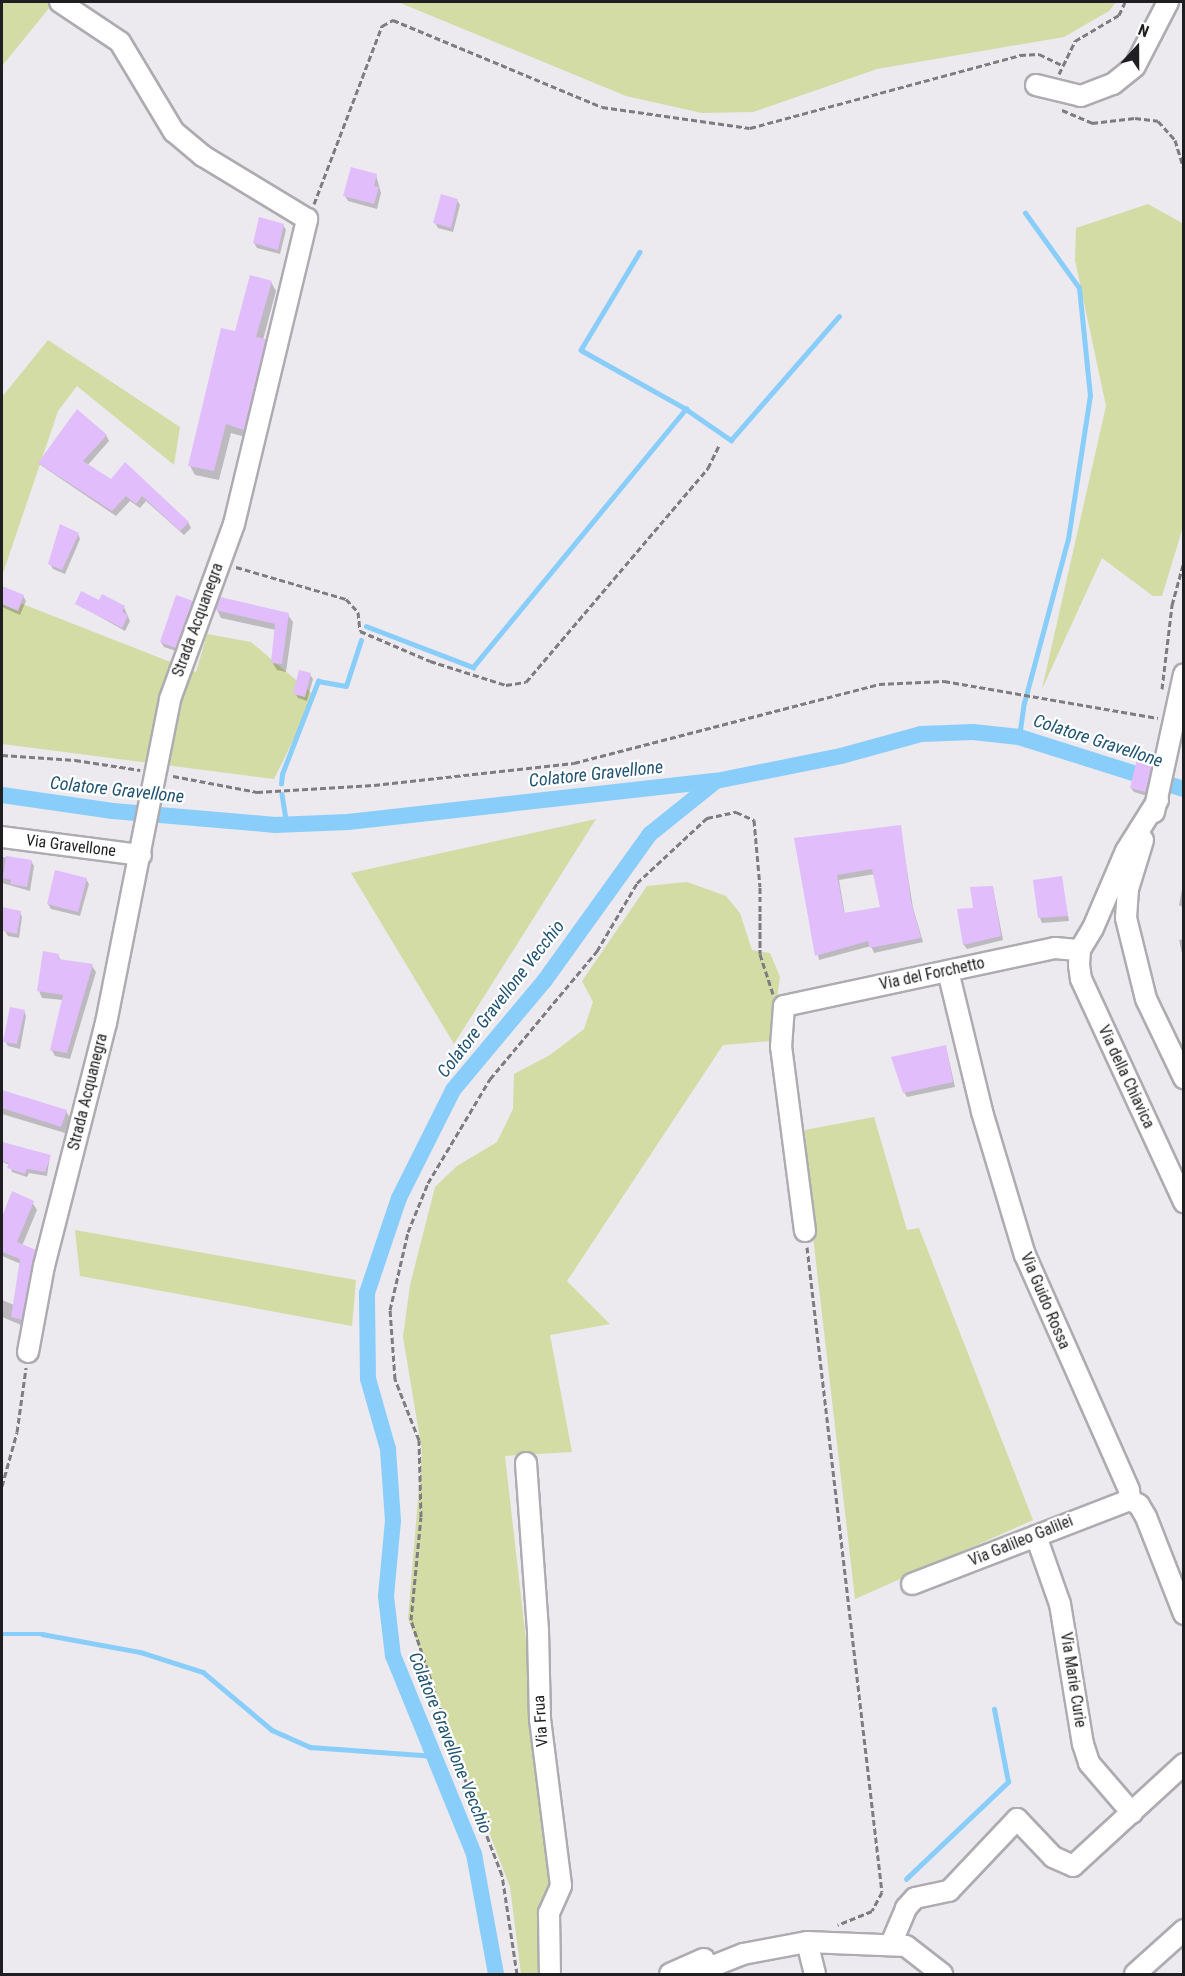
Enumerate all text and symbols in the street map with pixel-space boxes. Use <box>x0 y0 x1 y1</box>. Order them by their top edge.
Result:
north arrow <box>1107 18 1167 78</box>
text: N <box>1136 20 1152 41</box>
street label: Strada Acquanegra <box>168 560 228 680</box>
water label: Colatore Gravellone <box>1031 710 1165 772</box>
water label: Colatore Gravellone <box>528 756 664 792</box>
water label: Colatore Gravellone <box>49 772 185 808</box>
street label: Via Gravellone <box>25 831 117 861</box>
water label: Colatore Gravellone Vecchio <box>433 916 569 1082</box>
street label: Via del Forchetto <box>878 953 986 995</box>
street label: Via della Chiavica <box>1094 1022 1158 1132</box>
street label: Strada Acquanegra <box>64 1031 112 1153</box>
street label: Via Guido Rossa <box>1016 1250 1074 1352</box>
street label: Via Galileo Galilei <box>966 1511 1076 1571</box>
street label: Via Marie Curie <box>1056 1631 1090 1729</box>
water label: Colatore Gravellone Vecchio <box>404 1649 496 1837</box>
street label: Via Frua <box>530 1695 552 1747</box>

